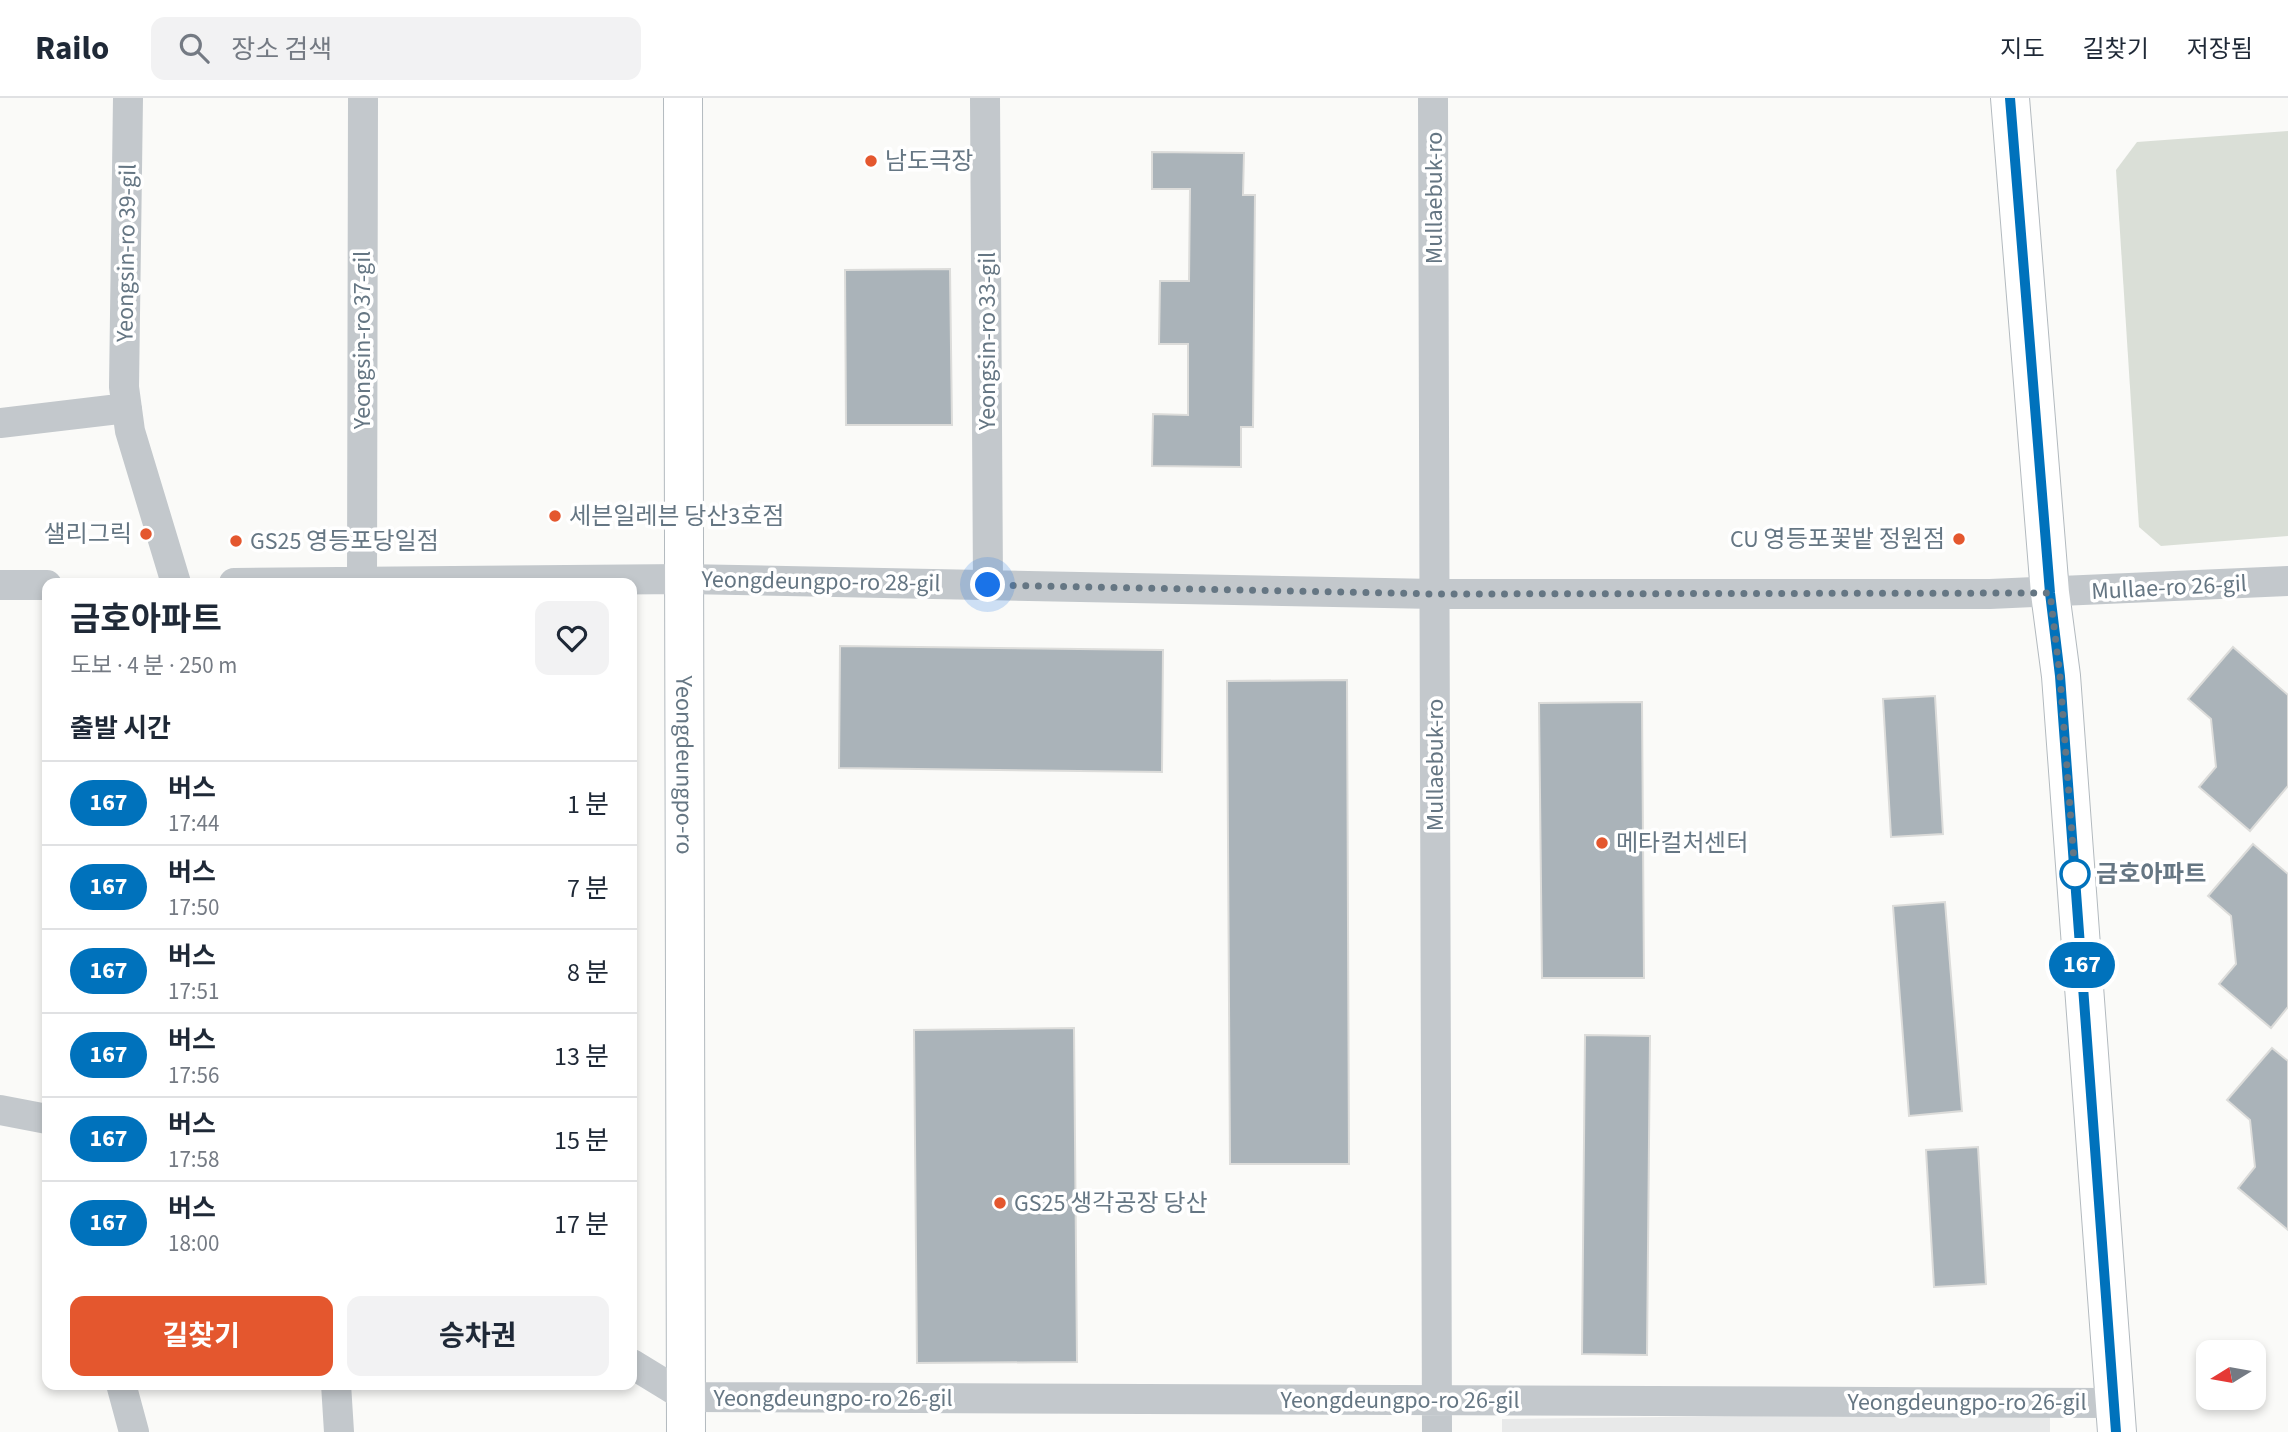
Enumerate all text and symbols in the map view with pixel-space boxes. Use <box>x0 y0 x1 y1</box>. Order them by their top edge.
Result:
search box <box>151 17 641 80</box>
text: Railo <box>35 25 109 72</box>
icon: search <box>175 29 213 67</box>
text: 장소 검색 <box>231 31 332 68</box>
text: 지도 <box>2000 32 2045 67</box>
text: 길찾기 <box>2083 32 2149 67</box>
text: 저장됨 <box>2187 32 2253 67</box>
street label: Mullaebuk-ro <box>1417 132 1452 264</box>
place label: 남도극장 <box>885 144 973 179</box>
marker: 남도극장 <box>863 153 879 169</box>
street label: Yeongsin-ro 39-gil <box>107 163 146 344</box>
street label: Yeongsin-ro 37-gil <box>345 251 380 430</box>
street label: Yeongsin-ro 33-gil <box>970 252 1005 431</box>
place label: 세븐일레븐 당산3호점 <box>569 499 784 534</box>
marker: 세븐일레븐 당산3호점 <box>547 508 563 524</box>
place label: 샐리그릭 <box>44 517 132 552</box>
place label: CU 영등포꽃밭 정원점 <box>1730 522 1945 557</box>
place label: GS25 영등포당일점 <box>250 524 439 559</box>
marker: 샐리그릭 <box>138 526 154 542</box>
marker: CU 영등포꽃밭 정원점 <box>1951 531 1967 547</box>
marker: GS25 영등포당일점 <box>228 533 244 549</box>
street label: Yeongdeungpo-ro 28-gil <box>700 562 941 601</box>
street label: Mullae-ro 26-gil <box>2090 566 2248 609</box>
your location <box>970 567 1005 602</box>
text: 금호아파트 <box>70 596 222 643</box>
button: heart <box>535 601 609 675</box>
text: 도보 · 4 분 · 250 m <box>70 649 237 682</box>
street label: Yeongdeungpo-ro <box>666 674 702 854</box>
street label: Mullaebuk-ro <box>1418 699 1453 831</box>
text: 출발 시간 <box>70 710 171 747</box>
text: 버스 <box>168 770 216 807</box>
text: 167 <box>89 785 128 820</box>
text: 1 분 <box>567 786 609 823</box>
text: 17:44 <box>168 807 219 840</box>
place label: 메타컬처센터 <box>1616 826 1748 861</box>
marker: 메타컬처센터 <box>1594 835 1610 851</box>
text: 버스 <box>168 854 216 891</box>
place label: 금호아파트 <box>2096 857 2206 892</box>
marker: 금호아파트 <box>2060 859 2090 889</box>
text: 167 <box>89 869 128 904</box>
text: 7 분 <box>567 870 609 907</box>
text: 17:50 <box>168 891 219 924</box>
text: 버스 <box>168 938 216 975</box>
line badge: 167 <box>2042 942 2122 988</box>
text: 167 <box>2063 947 2101 982</box>
text: 167 <box>89 953 128 988</box>
text: 8 분 <box>567 954 609 991</box>
text: 17:51 <box>168 975 219 1008</box>
text: 버스 <box>168 1022 216 1059</box>
text: 167 <box>89 1037 128 1072</box>
text: 13 분 <box>554 1038 609 1075</box>
text: 17:56 <box>168 1059 219 1092</box>
text: 버스 <box>168 1106 216 1143</box>
text: 167 <box>89 1121 128 1156</box>
text: 15 분 <box>554 1122 609 1159</box>
text: 17:58 <box>168 1143 219 1176</box>
place label: GS25 생각공장 당산 <box>1014 1186 1208 1221</box>
text: 버스 <box>168 1190 216 1227</box>
marker: GS25 생각공장 당산 <box>992 1195 1008 1211</box>
text: 167 <box>89 1205 128 1240</box>
text: 17 분 <box>554 1206 609 1243</box>
text: 18:00 <box>168 1227 219 1260</box>
button: 길찾기 <box>70 1296 333 1376</box>
button: 승차권 <box>347 1296 609 1376</box>
north arrow <box>2196 1340 2266 1410</box>
map controls <box>2196 1340 2266 1410</box>
street label: Yeongdeungpo-ro 26-gil <box>712 1381 953 1416</box>
street label: Yeongdeungpo-ro 26-gil <box>1279 1383 1520 1418</box>
street label: Yeongdeungpo-ro 26-gil <box>1846 1385 2087 1420</box>

